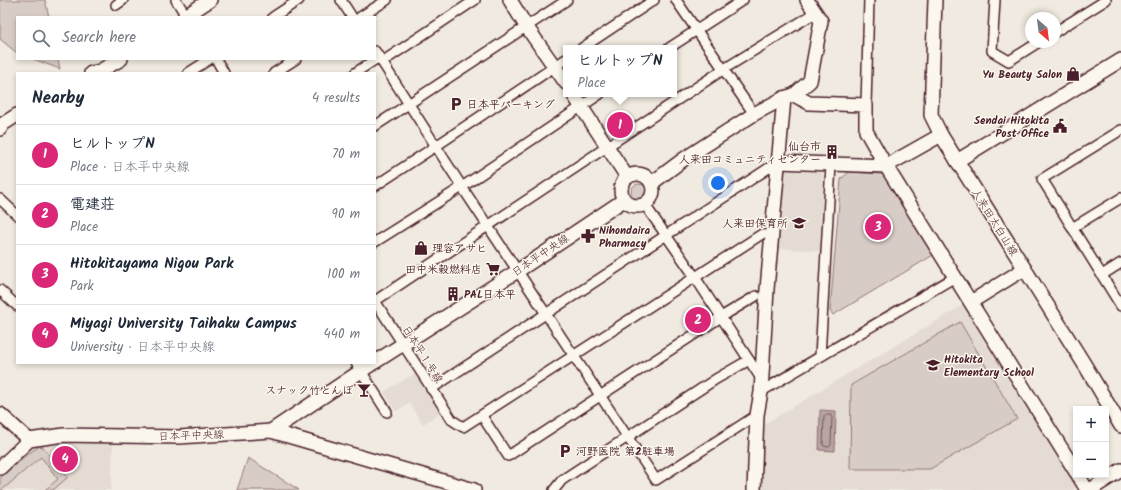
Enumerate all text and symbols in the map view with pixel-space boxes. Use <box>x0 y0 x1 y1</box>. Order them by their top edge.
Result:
north arrow <box>1025 12 1061 48</box>
search box <box>16 16 376 60</box>
text: Search here <box>62 26 136 50</box>
icon: search <box>30 27 52 49</box>
popup <box>563 45 677 97</box>
text: ヒルトップN <box>578 49 662 73</box>
place label: Yu Beauty Salon <box>982 66 1062 84</box>
shop icon: Yu Beauty Salon <box>1065 66 1081 82</box>
text: Place <box>578 73 606 94</box>
text: Nearby <box>32 85 84 112</box>
text: 4 results <box>312 88 360 109</box>
parking icon: 日本平パーキング <box>448 96 464 112</box>
place label: 日本平パーキング <box>467 96 555 114</box>
pin: 1 <box>607 110 633 140</box>
place label: Sendai Hitokita Post Office <box>974 112 1050 143</box>
public building icon: Sendai Hitokita Post Office <box>1052 118 1068 134</box>
text: ヒルトップN <box>70 132 155 156</box>
place label: 仙台市 人来田コミュニティセンター <box>679 138 821 169</box>
text: 1 <box>43 144 47 165</box>
text: 70 m <box>332 144 360 165</box>
building icon: 仙台市 人来田コミュニティセンター <box>824 144 840 160</box>
text: Place · 日本平中央線 <box>70 157 189 178</box>
your location <box>708 173 728 193</box>
street label: 人来田太白山線 <box>966 185 1022 260</box>
text: 電建荘 <box>70 193 115 217</box>
text: 2 <box>41 204 49 225</box>
text: 90 m <box>332 204 360 225</box>
pin: 3 <box>865 212 891 242</box>
place label: 人来田保育所 <box>722 215 788 233</box>
school or university icon: 人来田保育所 <box>791 215 807 231</box>
text: Place <box>70 217 98 238</box>
place label: Nihondaira Pharmacy <box>599 222 650 253</box>
pharmacy icon: Nihondaira Pharmacy <box>580 228 596 244</box>
street label: 日本平中央線 <box>508 230 573 282</box>
shop icon: 理容アサヒ <box>413 240 429 256</box>
place label: 理容アサヒ <box>432 240 487 258</box>
text: Hitokitayama Nigou Park <box>70 252 233 276</box>
place label: 田中米穀燃料店 <box>405 261 482 279</box>
supermarket icon: 田中米穀燃料店 <box>485 261 501 277</box>
text: 3 <box>41 264 49 285</box>
text: 100 m <box>327 264 360 285</box>
text: Park <box>70 276 94 297</box>
building icon: PAL日本平 <box>445 286 461 302</box>
place label: PAL日本平 <box>464 286 516 304</box>
pin: 2 <box>685 305 711 335</box>
text: Miyagi University Taihaku Campus <box>70 312 297 336</box>
street label: 日本平１号線 <box>397 322 447 387</box>
text: 4 <box>41 324 49 345</box>
text: 440 m <box>324 324 360 345</box>
text: University · 日本平中央線 <box>70 337 215 358</box>
place label: Hitokita Elementary School <box>944 351 1034 382</box>
school or university icon: Hitokita Elementary School <box>925 357 941 373</box>
place label: スナック竹とんぼ <box>265 382 353 400</box>
bar icon: スナック竹とんぼ <box>356 382 372 398</box>
map controls <box>1073 406 1109 478</box>
button: + <box>1073 406 1109 442</box>
street label: 日本平中央線 <box>158 426 224 446</box>
button: − <box>1073 442 1109 478</box>
parking icon: 河野医院 第2駐車場 <box>557 443 573 459</box>
place label: 河野医院 第2駐車場 <box>576 443 675 461</box>
pin: 4 <box>52 444 78 474</box>

